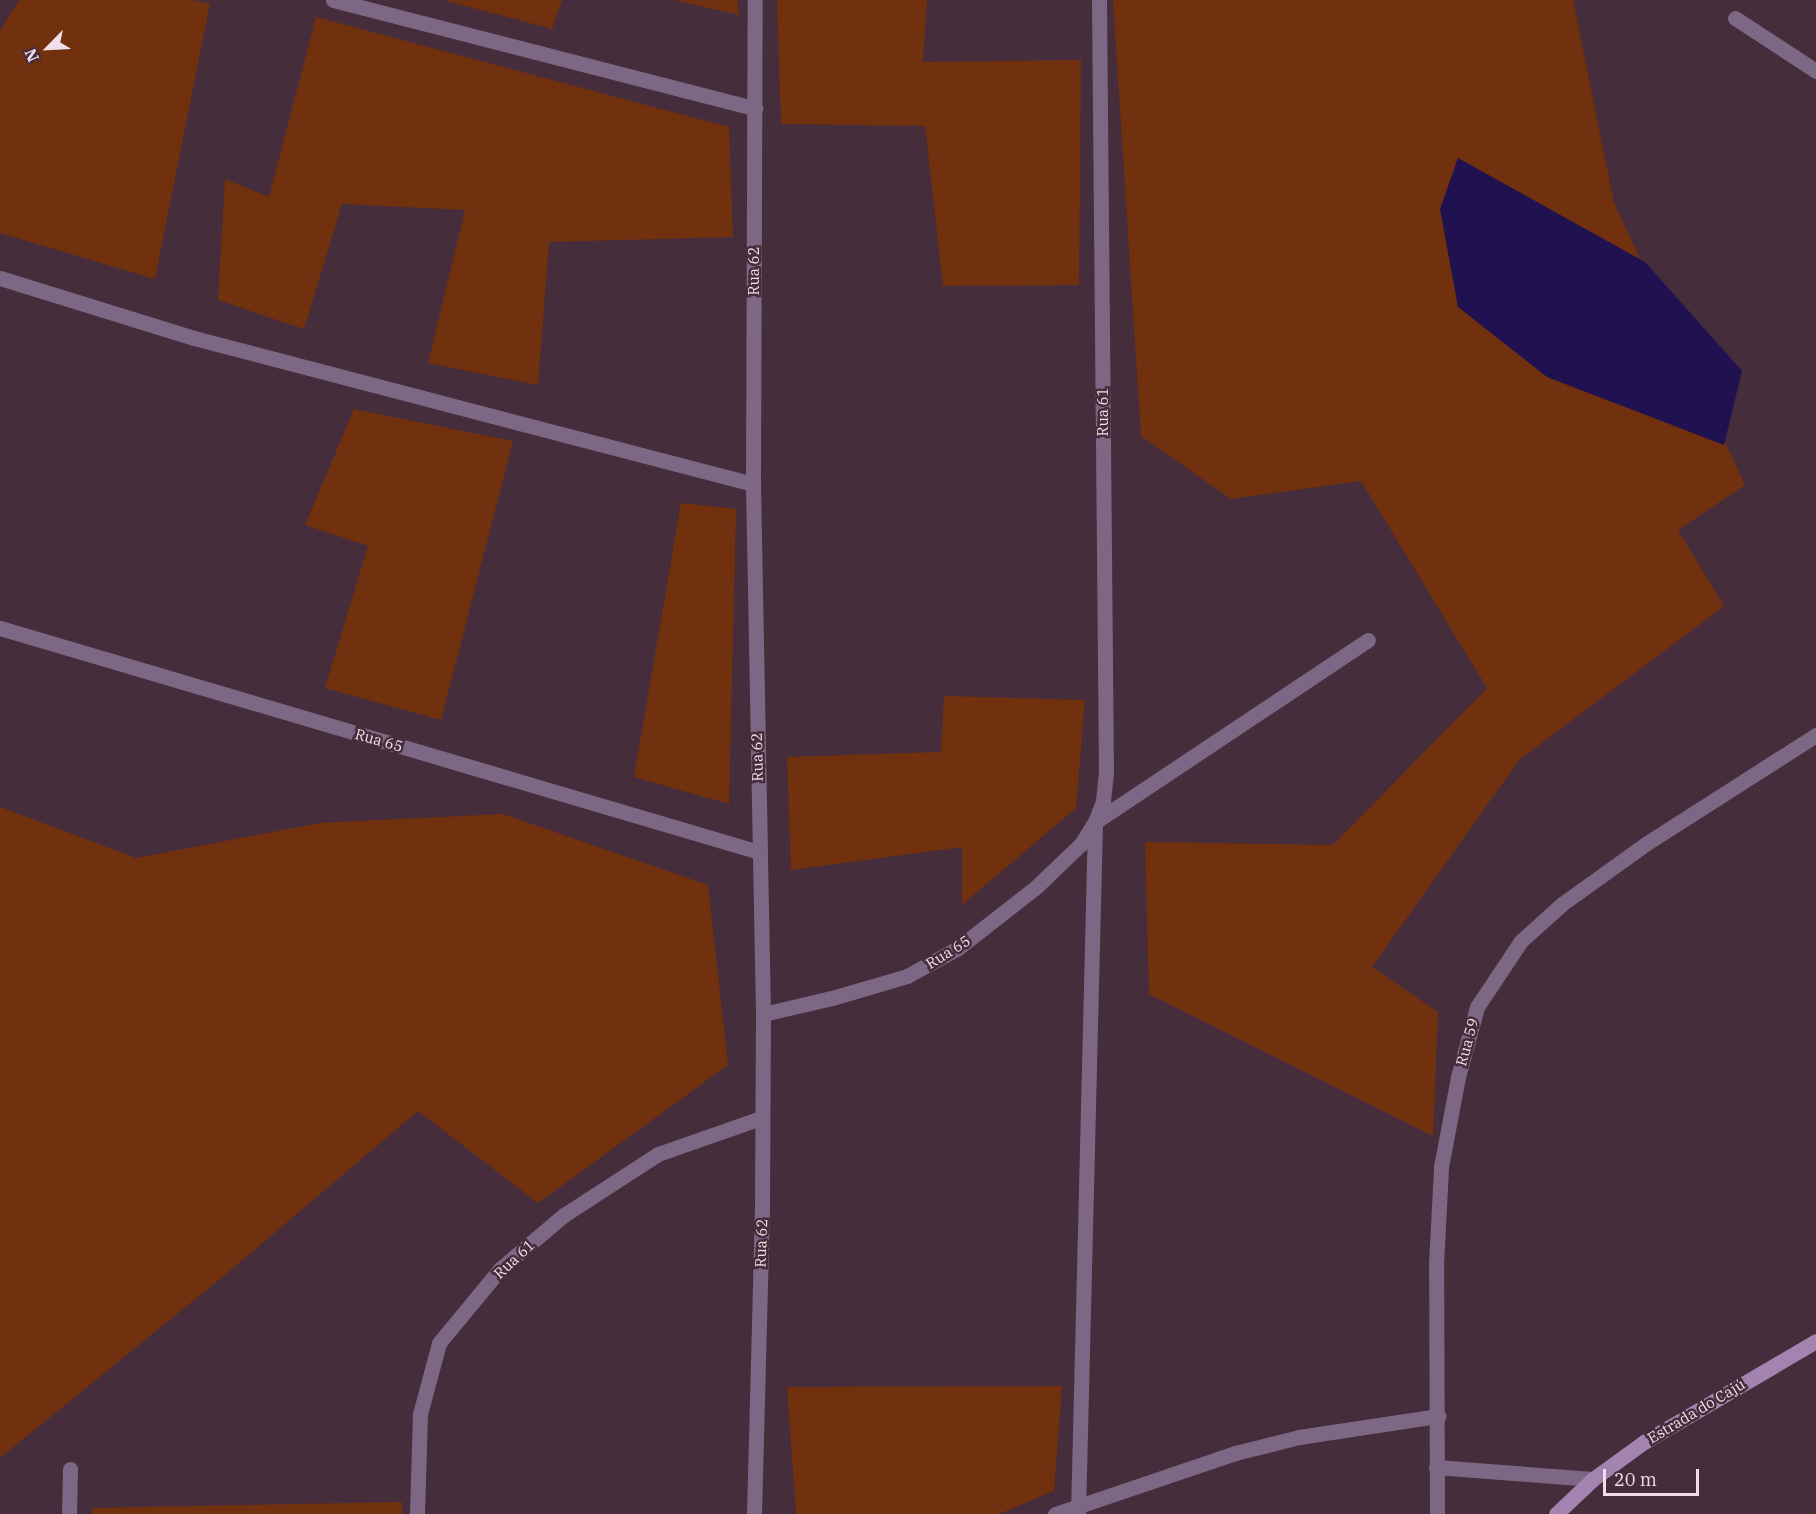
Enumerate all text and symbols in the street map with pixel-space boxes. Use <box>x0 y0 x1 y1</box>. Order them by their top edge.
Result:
north arrow <box>18 18 78 78</box>
text: N <box>20 45 43 65</box>
street label: Rua 62 <box>745 247 763 295</box>
street label: Rua 61 <box>1094 388 1112 436</box>
street label: Rua 65 <box>353 725 405 755</box>
street label: Rua 62 <box>748 732 766 782</box>
street label: Rua 65 <box>922 931 974 973</box>
street label: Rua 59 <box>1452 1016 1482 1068</box>
street label: Rua 62 <box>751 1218 771 1268</box>
street label: Rua 61 <box>490 1236 538 1282</box>
street label: Estrada do Cajú <box>1644 1375 1748 1447</box>
scale bar <box>1606 1457 1702 1495</box>
text: 20 m <box>1614 1468 1657 1491</box>

